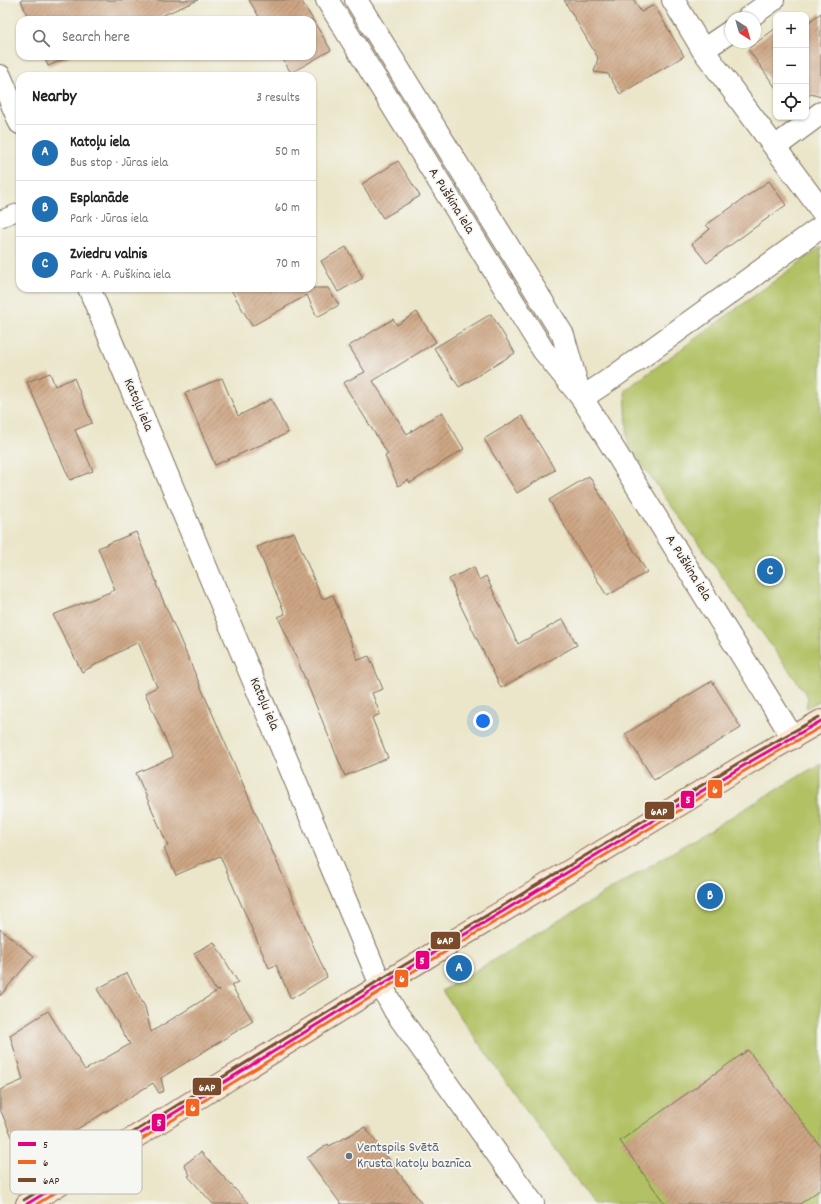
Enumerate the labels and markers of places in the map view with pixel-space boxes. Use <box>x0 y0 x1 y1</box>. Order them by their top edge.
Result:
pin: C <box>757 556 783 586</box>
pin: B <box>697 881 723 911</box>
pin: A <box>446 953 472 983</box>
place label: Ventspils Svētā Krusta katoļu baznīca <box>357 1138 471 1174</box>
marker: Ventspils Svētā Krusta katoļu baznīca <box>344 1151 354 1161</box>

